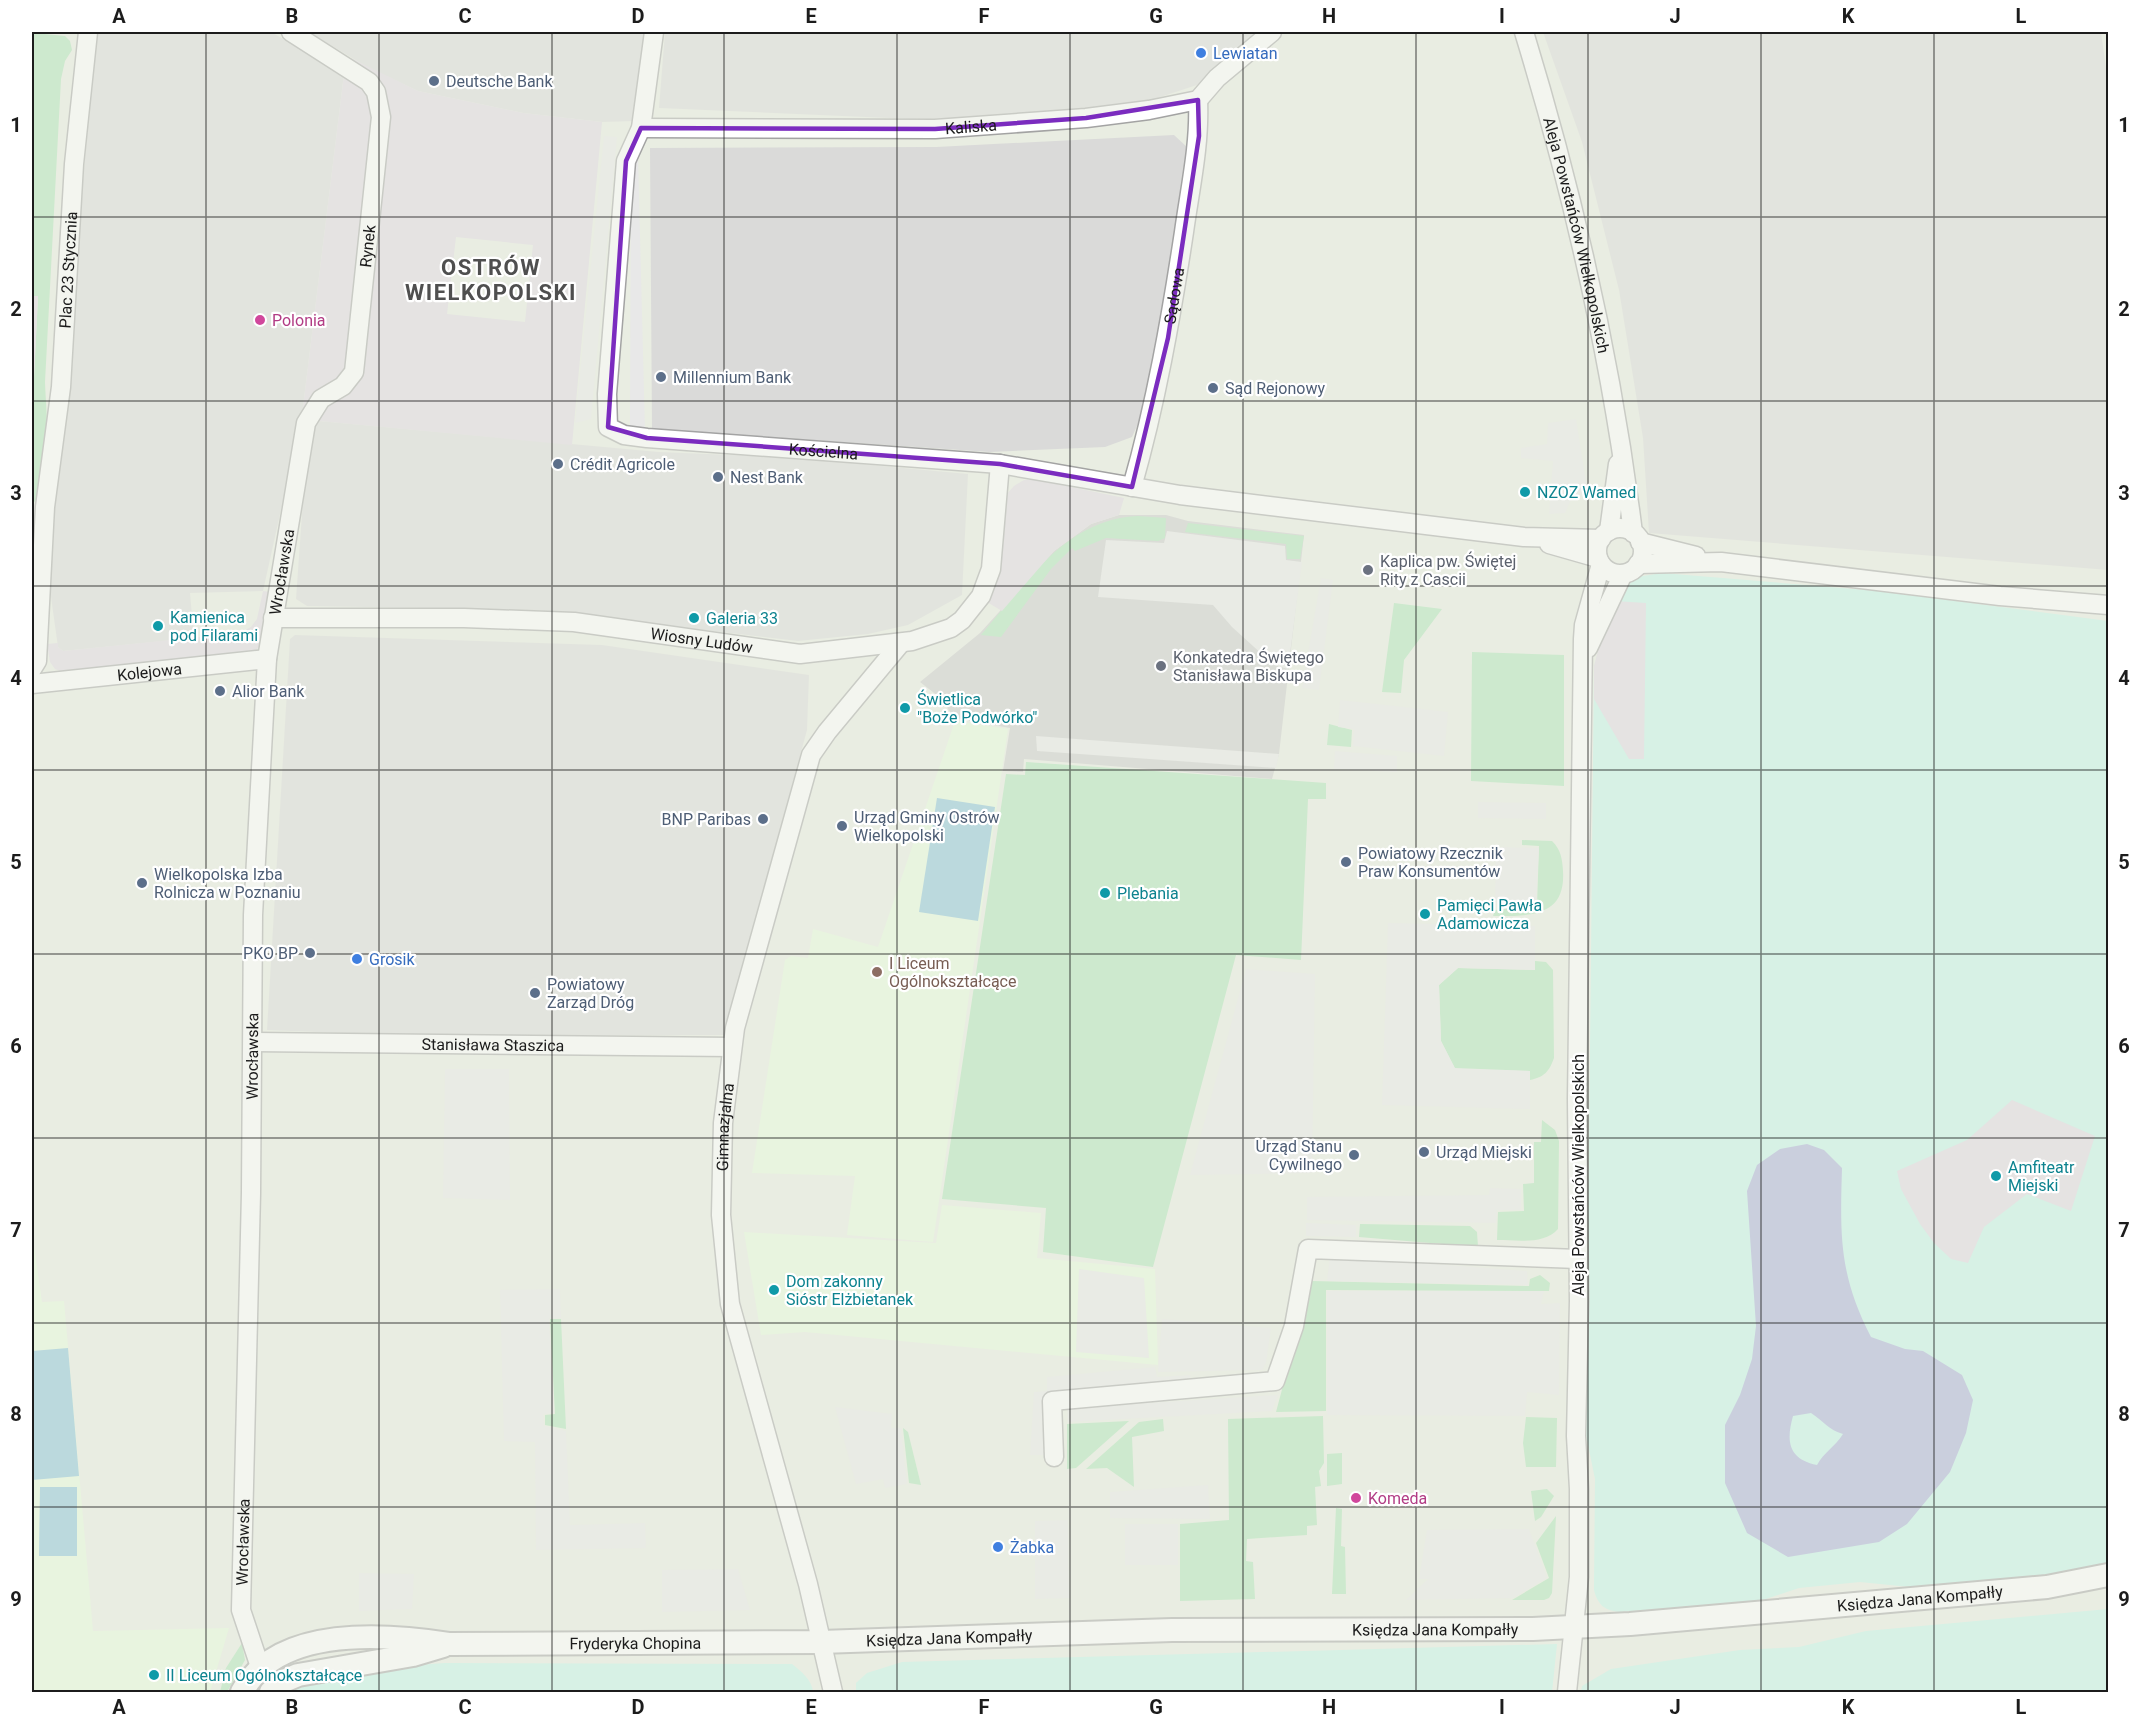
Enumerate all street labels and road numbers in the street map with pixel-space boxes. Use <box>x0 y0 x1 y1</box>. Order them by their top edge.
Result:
street label: Kaliska <box>944 115 997 138</box>
street label: Aleja Powstańców Wielkopolskich <box>1540 115 1614 355</box>
street label: Plac 23 Stycznia <box>55 211 81 329</box>
street label: Rynek <box>356 223 379 268</box>
street label: Sądowa <box>1160 266 1188 325</box>
street label: Kościelna <box>788 439 859 463</box>
street label: Wrocławska <box>265 527 298 616</box>
street label: Wiosny Ludów <box>649 623 754 657</box>
street label: Kolejowa <box>116 659 183 684</box>
street label: Wrocławska <box>242 1013 262 1100</box>
street label: Stanisława Staszica <box>422 1034 564 1055</box>
street label: Aleja Powstańców Wielkopolskich <box>1569 1054 1588 1296</box>
street label: Gimnazjalna <box>712 1082 737 1171</box>
street label: Wrocławska <box>232 1498 253 1586</box>
street label: Księdza Jana Kompałły <box>1836 1581 2004 1615</box>
street label: Księdza Jana Kompałły <box>1352 1620 1519 1639</box>
street label: Księdza Jana Kompałły <box>866 1625 1033 1650</box>
street label: Fryderyka Chopina <box>569 1633 701 1653</box>

